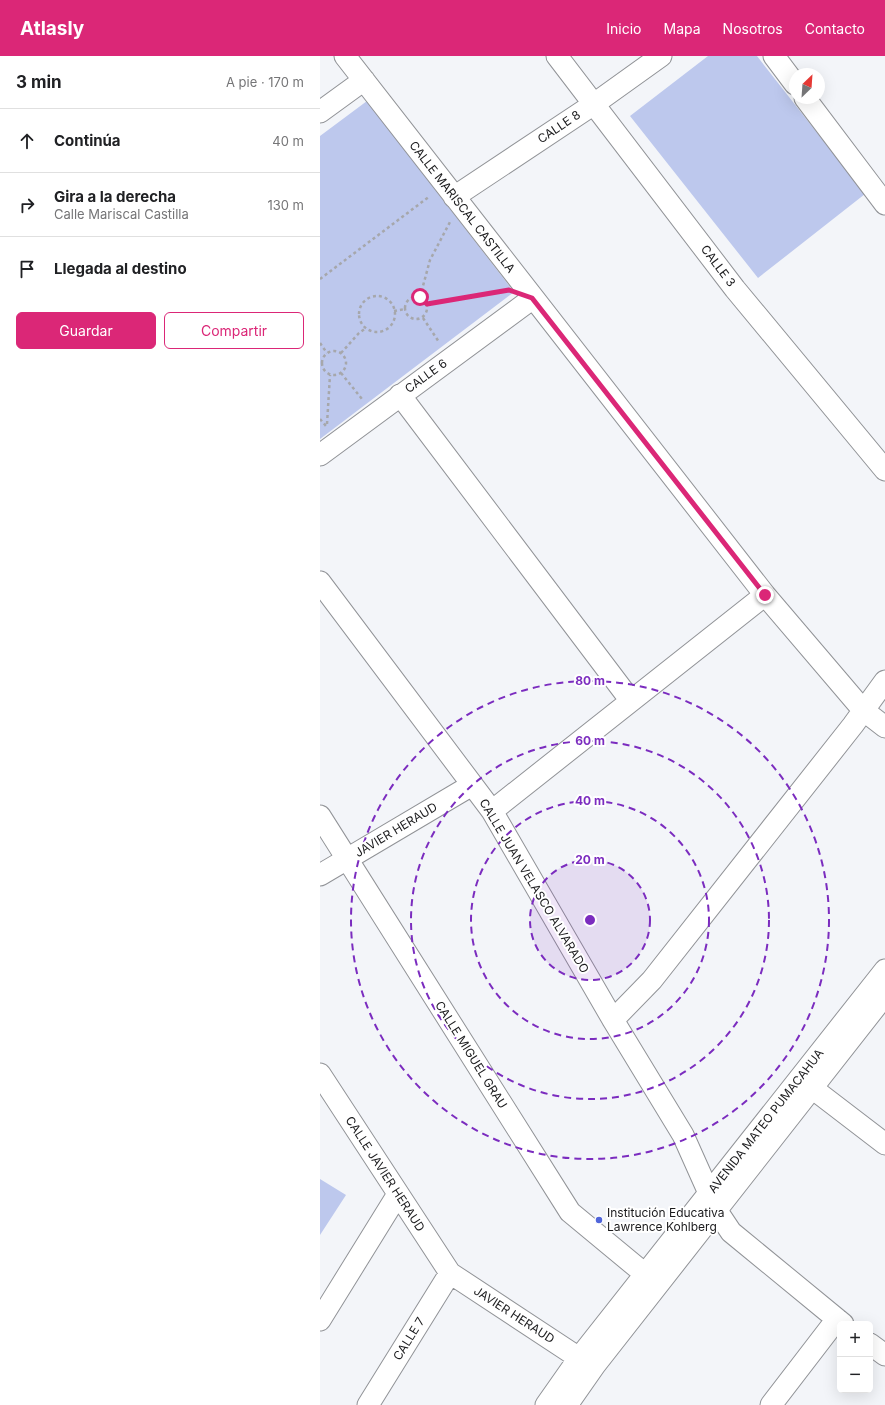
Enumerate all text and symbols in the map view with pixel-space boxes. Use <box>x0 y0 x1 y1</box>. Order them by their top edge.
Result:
text: Atlasly <box>20 17 84 40</box>
text: Inicio <box>606 20 642 37</box>
text: Mapa <box>664 20 701 37</box>
text: Nosotros <box>723 20 783 37</box>
text: Contacto <box>805 20 865 37</box>
north arrow <box>789 68 825 104</box>
text: 3 min <box>16 72 62 92</box>
text: A pie · 170 m <box>226 74 304 90</box>
street label: CALLE 8 <box>534 107 583 146</box>
icon: ahead <box>16 130 38 152</box>
text: Continúa <box>54 131 121 150</box>
text: 40 m <box>272 133 304 149</box>
street label: CALLE MARISCAL CASTILLA <box>406 138 518 276</box>
text: Gira a la derecha <box>54 187 176 206</box>
icon: right <box>16 194 38 216</box>
text: 130 m <box>267 197 304 213</box>
text: Calle Mariscal Castilla <box>54 206 189 222</box>
street label: CALLE 3 <box>698 242 739 290</box>
icon: arrive <box>16 258 38 280</box>
text: Llegada al destino <box>54 259 187 278</box>
route start <box>411 288 429 306</box>
button: Guardar <box>16 312 156 349</box>
button: Compartir <box>164 312 304 349</box>
street label: CALLE 6 <box>402 355 450 396</box>
route end <box>756 586 774 604</box>
text: 80 m <box>575 673 605 688</box>
text: 60 m <box>575 733 605 748</box>
text: 40 m <box>575 793 605 808</box>
street label: CALLE JUAN VELASCO ALVARADO <box>476 796 593 976</box>
street label: JAVIER HERAUD <box>352 799 440 860</box>
text: 20 m <box>575 852 605 867</box>
centre of rings <box>583 913 597 927</box>
street label: CALLE MIGUEL GRAU <box>432 998 511 1111</box>
street label: AVENIDA MATEO PUMACAHUA <box>705 1046 827 1196</box>
street label: CALLE JAVIER HERAUD <box>343 1113 428 1234</box>
place label: Institución Educativa Lawrence Kohlberg <box>607 1205 725 1234</box>
marker: Institución Educativa Lawrence Kohlberg <box>594 1215 604 1225</box>
street label: JAVIER HERAUD <box>471 1283 558 1346</box>
street label: CALLE 7 <box>390 1314 428 1363</box>
map controls <box>837 1321 873 1393</box>
button: + <box>837 1321 873 1357</box>
button: − <box>837 1357 873 1393</box>

